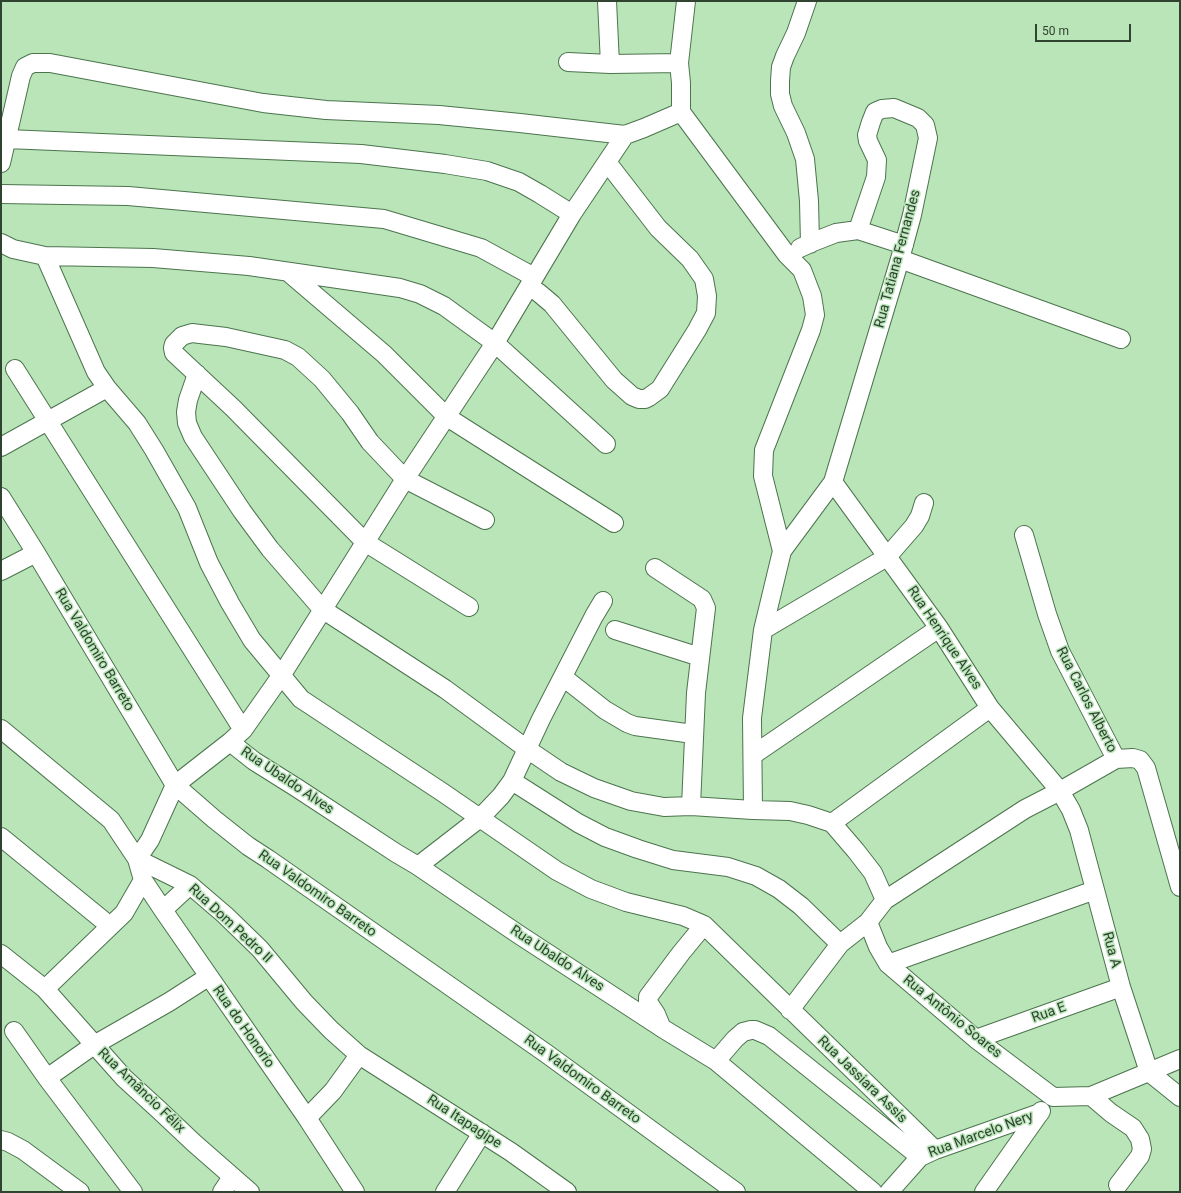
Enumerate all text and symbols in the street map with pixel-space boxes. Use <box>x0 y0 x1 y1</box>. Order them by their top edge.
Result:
scale bar <box>1037 16 1133 42</box>
text: 50 m <box>1042 24 1069 38</box>
street label: Rua Tatiana Fernandes <box>871 188 925 330</box>
street label: Rua Henrique Alves <box>903 583 985 693</box>
street label: Rua Valdomiro Barreto <box>51 586 137 714</box>
street label: Rua Carlos Alberto <box>1052 644 1120 756</box>
street label: Rua Ubaldo Alves <box>237 744 337 818</box>
street label: Rua Valdomiro Barreto <box>255 847 379 941</box>
street label: Rua Dom Pedro II <box>185 881 275 967</box>
street label: Rua Ubaldo Alves <box>507 922 607 996</box>
street label: Rua A <box>1098 930 1124 970</box>
street label: Rua Antônio Soares <box>899 972 1005 1062</box>
street label: Rua do Honorio <box>208 983 278 1071</box>
street label: Rua E <box>1029 999 1069 1027</box>
street label: Rua Valdomiro Barreto <box>520 1032 644 1128</box>
street label: Rua Jassiara Assis <box>814 1033 910 1127</box>
street label: Rua Amâncio Félix <box>94 1045 188 1137</box>
street label: Rua Itapagipe <box>424 1092 504 1152</box>
street label: Rua Marcelo Nery <box>926 1108 1036 1162</box>

